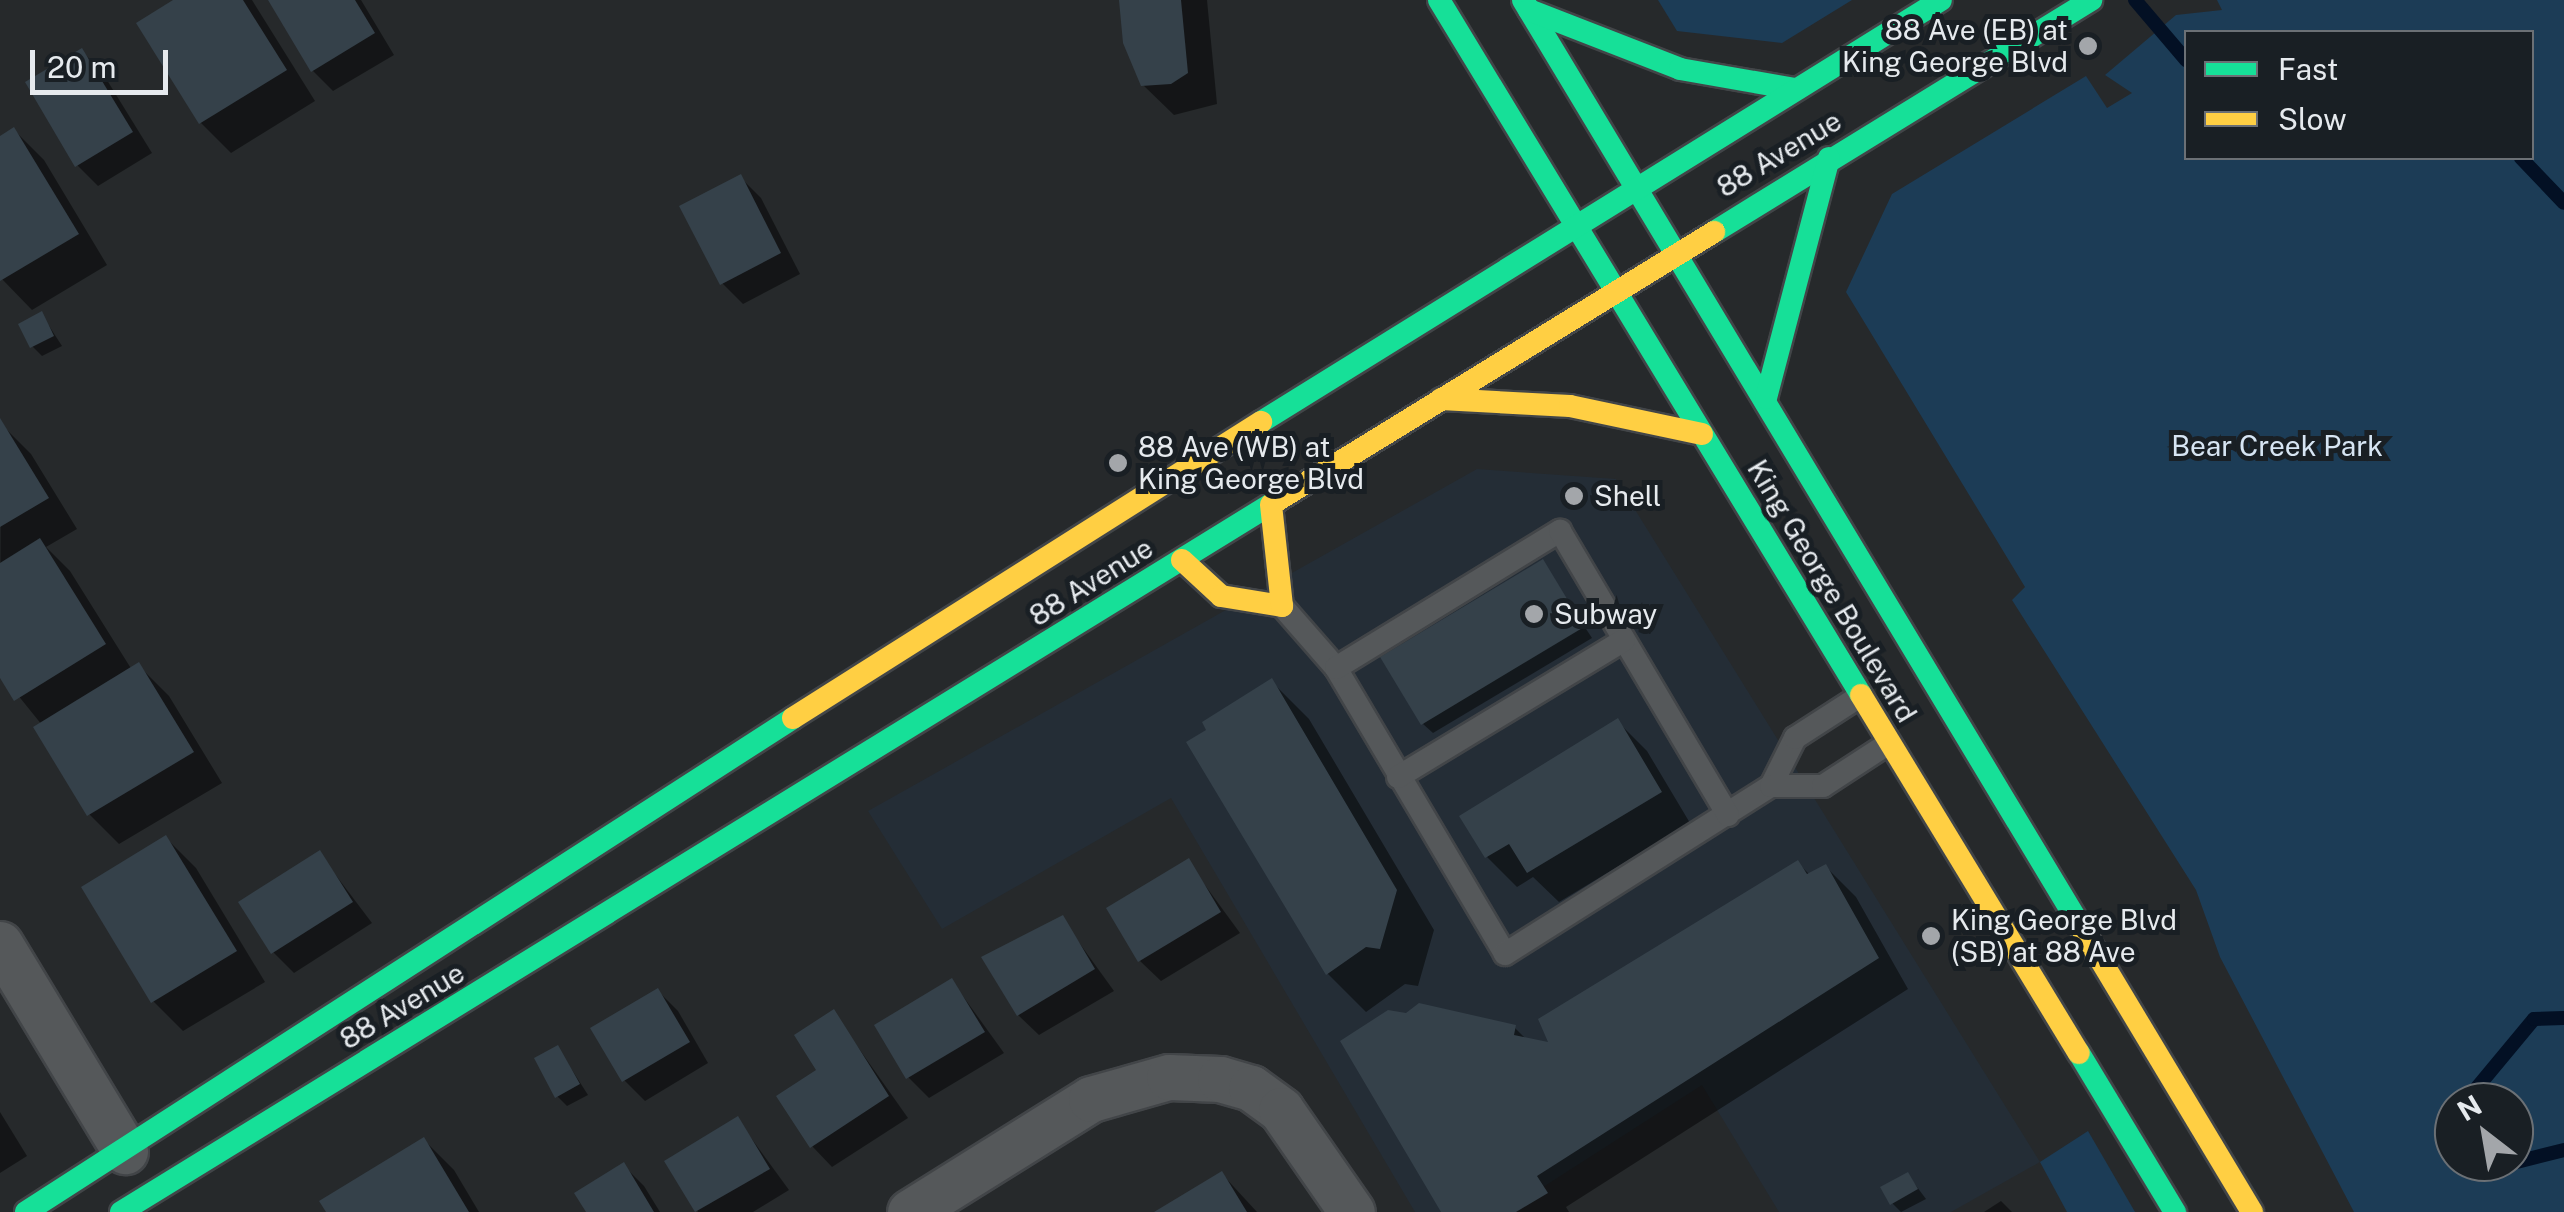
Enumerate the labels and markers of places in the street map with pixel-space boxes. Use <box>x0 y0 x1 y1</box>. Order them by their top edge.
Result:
place label: 88 Ave (EB) at King George Blvd <box>1842 13 2068 79</box>
marker: 88 Ave (EB) at King George Blvd <box>2077 35 2099 57</box>
place label: 88 Ave (WB) at King George Blvd <box>1138 430 1364 496</box>
marker: 88 Ave (WB) at King George Blvd <box>1107 452 1129 474</box>
place label: Shell <box>1594 479 1661 513</box>
marker: Shell <box>1563 485 1585 507</box>
place label: Subway <box>1554 597 1657 631</box>
marker: Subway <box>1523 603 1545 625</box>
place label: King George Blvd (SB) at 88 Ave <box>1951 903 2177 969</box>
marker: King George Blvd (SB) at 88 Ave <box>1920 925 1942 947</box>

